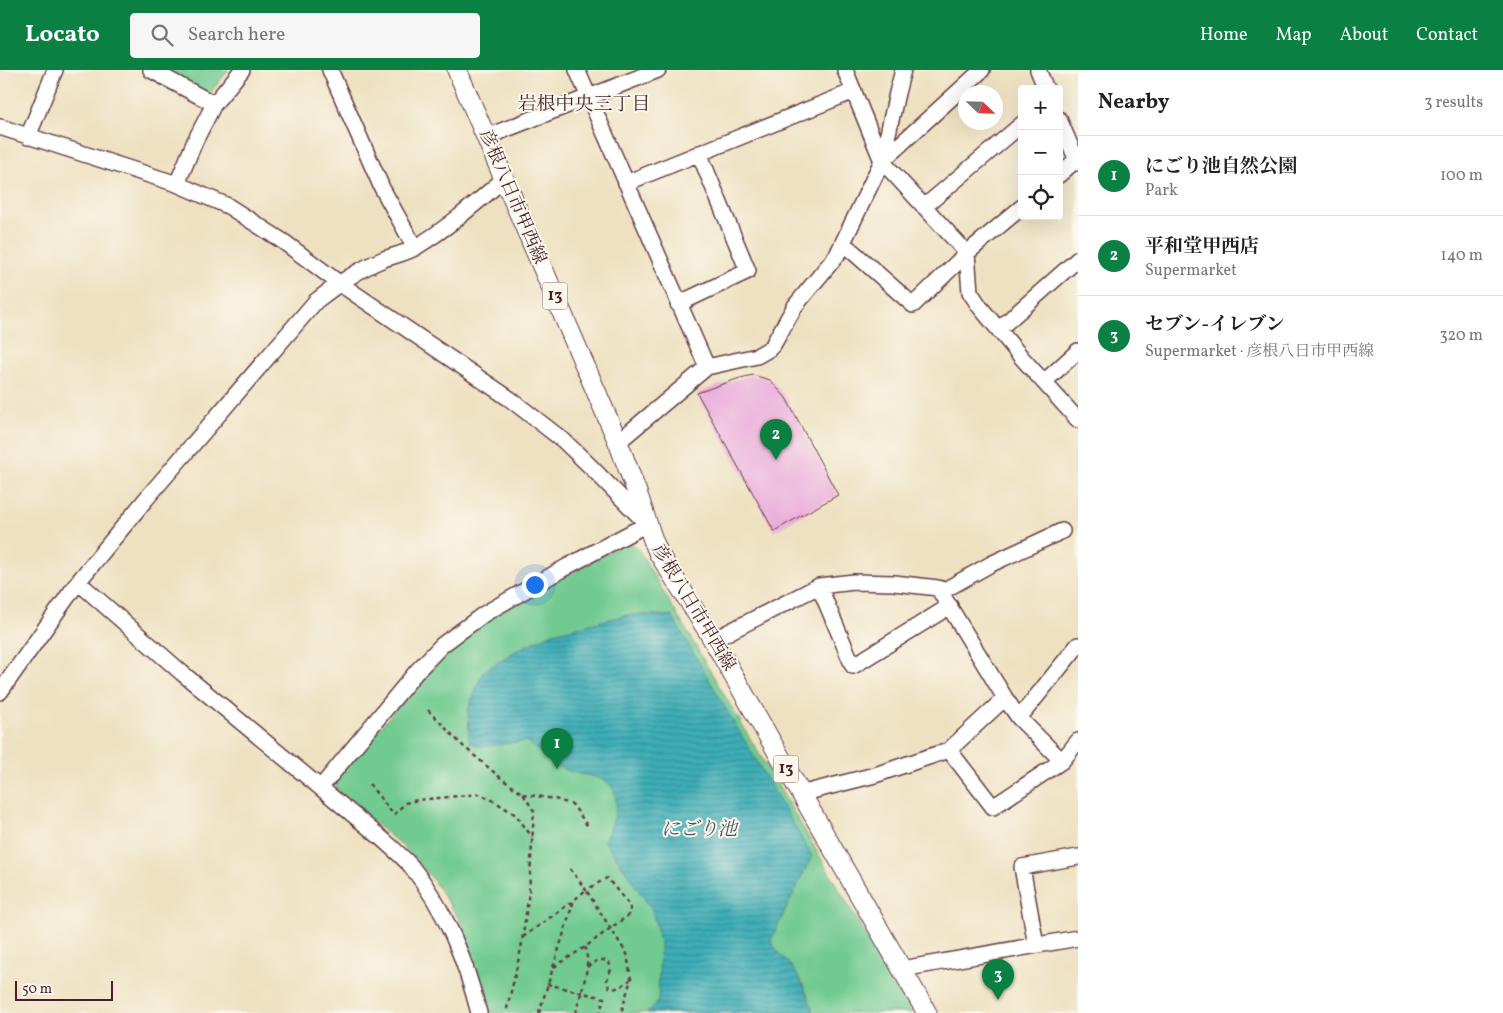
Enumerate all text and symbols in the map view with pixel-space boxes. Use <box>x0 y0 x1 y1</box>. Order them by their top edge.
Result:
search box <box>130 13 480 58</box>
text: Locato <box>25 18 100 52</box>
icon: search <box>148 21 176 49</box>
text: Search here <box>188 22 285 48</box>
text: Home <box>1200 23 1248 48</box>
text: Map <box>1276 23 1312 48</box>
text: About <box>1340 23 1388 48</box>
text: Contact <box>1416 23 1478 48</box>
north arrow <box>958 85 1003 130</box>
map controls <box>1018 85 1063 220</box>
button: + <box>1018 85 1063 130</box>
text: Nearby <box>1098 88 1169 117</box>
district label: 岩根中央三丁目 <box>517 92 651 118</box>
text: 3 results <box>1424 92 1483 114</box>
street label: 彦根八日市甲西線 <box>472 126 552 268</box>
button: − <box>1018 130 1063 175</box>
text: にごり池自然公園 <box>1145 154 1297 180</box>
text: 1 <box>1111 165 1117 187</box>
text: 100 m <box>1440 165 1483 187</box>
button: locate <box>1018 175 1063 220</box>
text: Park <box>1145 180 1178 202</box>
text: 平和堂甲西店 <box>1145 234 1259 260</box>
text: 2 <box>1110 245 1118 267</box>
text: 140 m <box>1441 245 1483 267</box>
text: Supermarket <box>1145 260 1237 282</box>
road number: 13 <box>542 282 568 310</box>
text: セブン-イレブン <box>1145 312 1284 338</box>
text: 3 <box>1110 325 1118 347</box>
text: 320 m <box>1439 325 1483 347</box>
text: Supermarket · 彦根八日市甲西線 <box>1145 341 1374 363</box>
pin: 2 <box>760 419 792 460</box>
street label: 彦根八日市甲西線 <box>645 540 741 676</box>
your location <box>522 572 548 598</box>
pin: 1 <box>541 728 573 769</box>
road number: 13 <box>774 756 798 782</box>
water label: にごり池 <box>661 817 739 843</box>
pin: 3 <box>982 959 1014 1000</box>
scale bar <box>15 978 112 1001</box>
text: 50 m <box>22 980 52 999</box>

